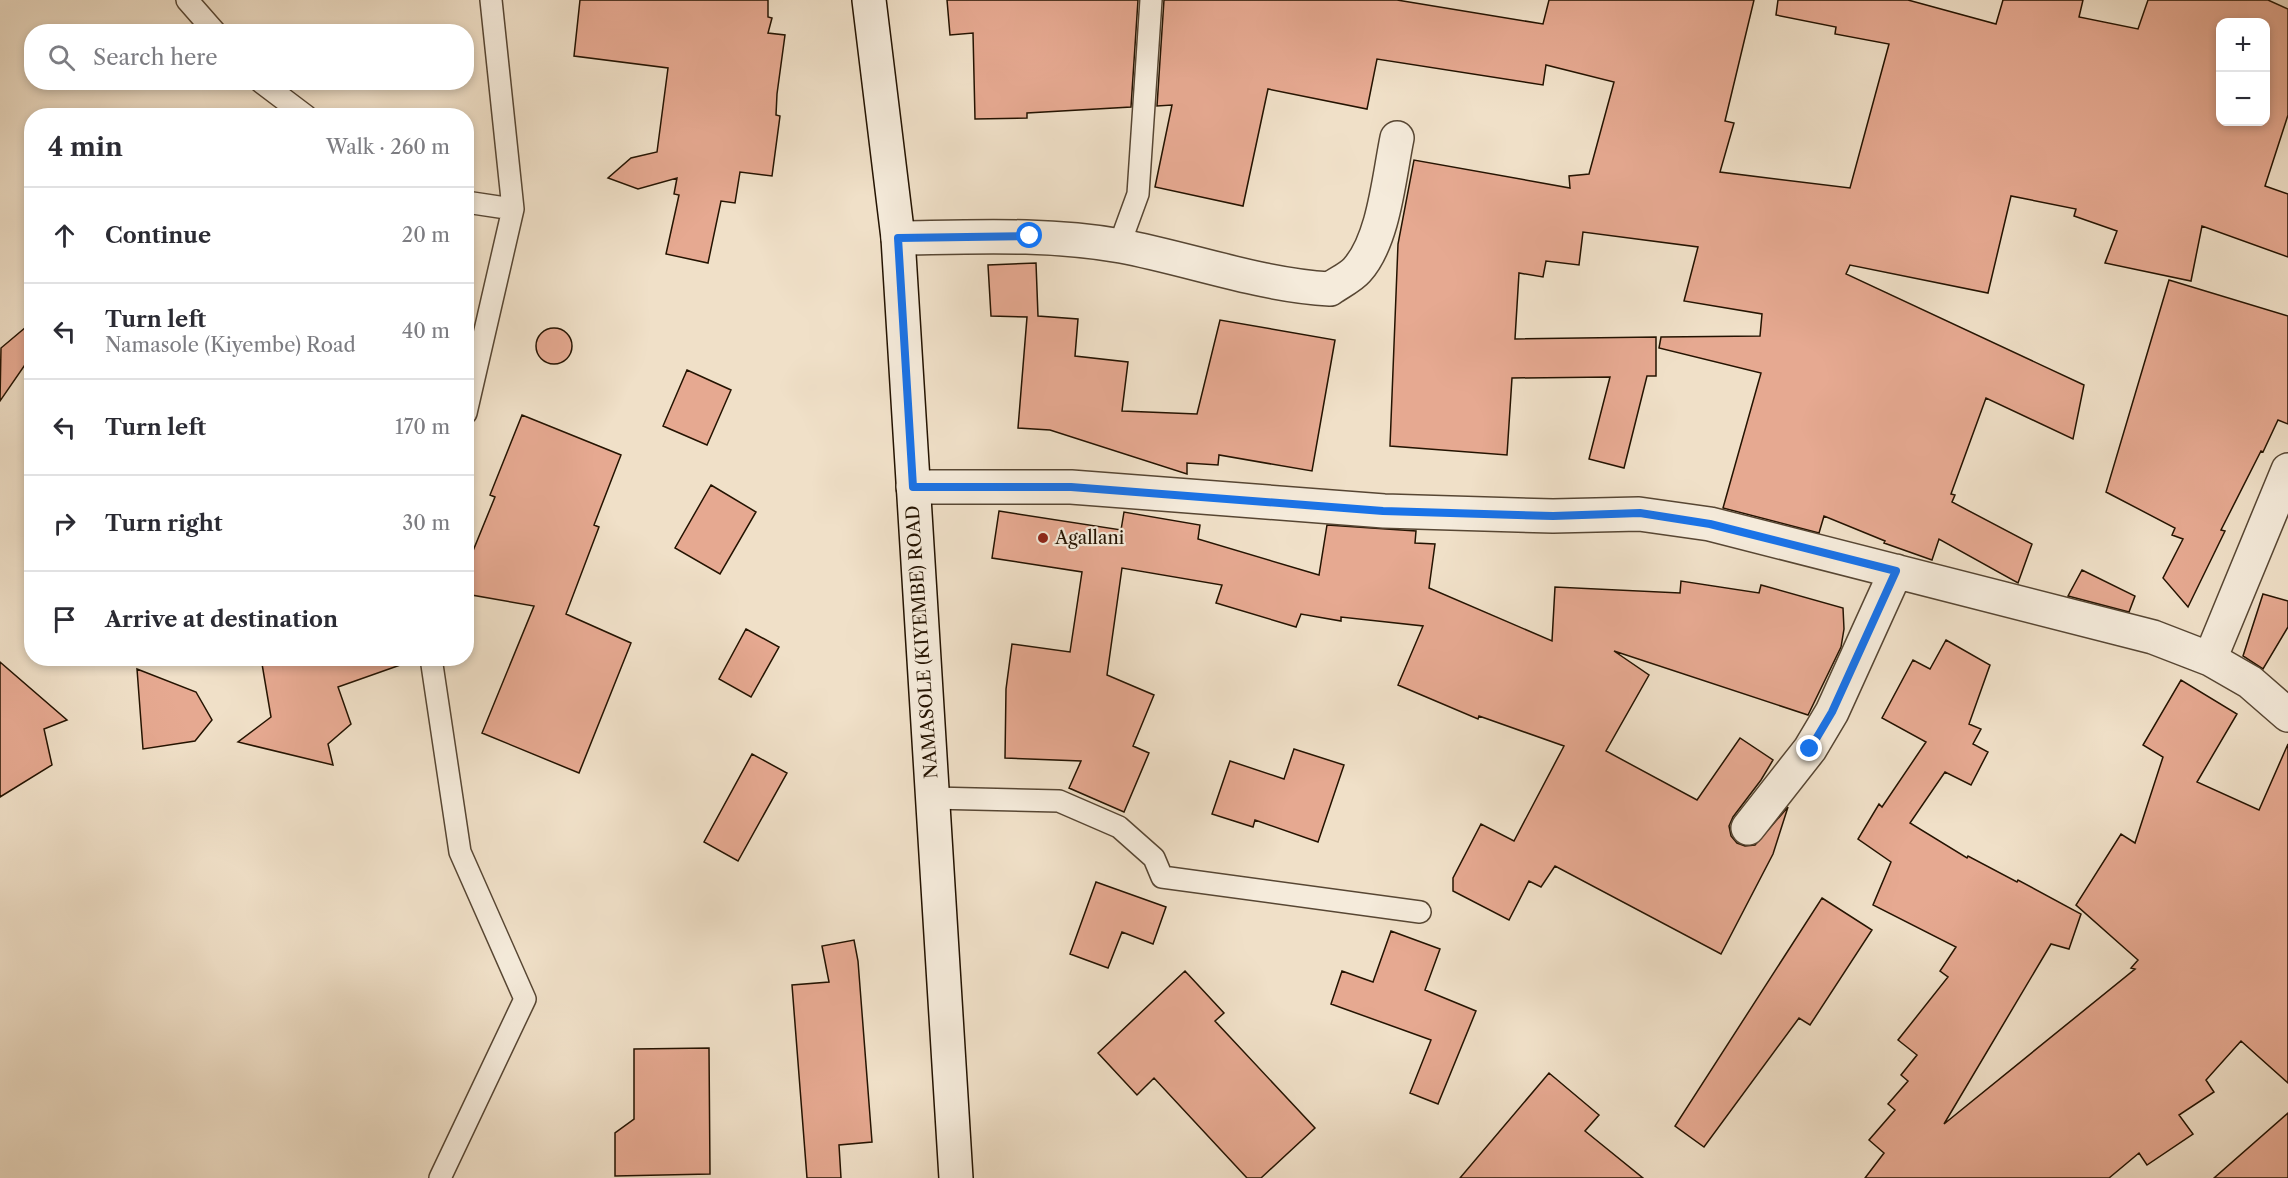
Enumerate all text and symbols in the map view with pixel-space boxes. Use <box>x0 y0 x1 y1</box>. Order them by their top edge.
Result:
map controls <box>2216 18 2270 126</box>
button: + <box>2216 18 2270 72</box>
search box <box>24 24 474 90</box>
icon: search <box>45 41 78 74</box>
text: Search here <box>93 44 218 71</box>
button: − <box>2216 72 2270 126</box>
text: 4 min <box>48 131 123 163</box>
text: Walk · 260 m <box>326 135 450 159</box>
icon: ahead <box>48 219 81 252</box>
text: Continue <box>105 222 211 249</box>
route start <box>1016 222 1042 248</box>
text: 20 m <box>402 223 450 247</box>
text: Turn left <box>105 306 206 333</box>
icon: left <box>48 315 81 348</box>
text: 40 m <box>402 319 450 343</box>
text: Namasole (Kiyembe) Road <box>105 333 356 357</box>
icon: left <box>48 411 81 444</box>
text: Turn left <box>105 414 206 441</box>
text: 170 m <box>395 415 450 439</box>
street label: NAMASOLE (KIYEMBE) ROAD <box>901 504 943 780</box>
icon: right <box>48 507 81 540</box>
text: Turn right <box>105 510 223 537</box>
text: 30 m <box>402 511 450 535</box>
place label: Agallani <box>1054 527 1125 549</box>
marker: Agallani <box>1036 531 1050 545</box>
icon: arrive <box>48 603 81 636</box>
text: Arrive at destination <box>105 606 338 633</box>
route end <box>1796 735 1822 761</box>

